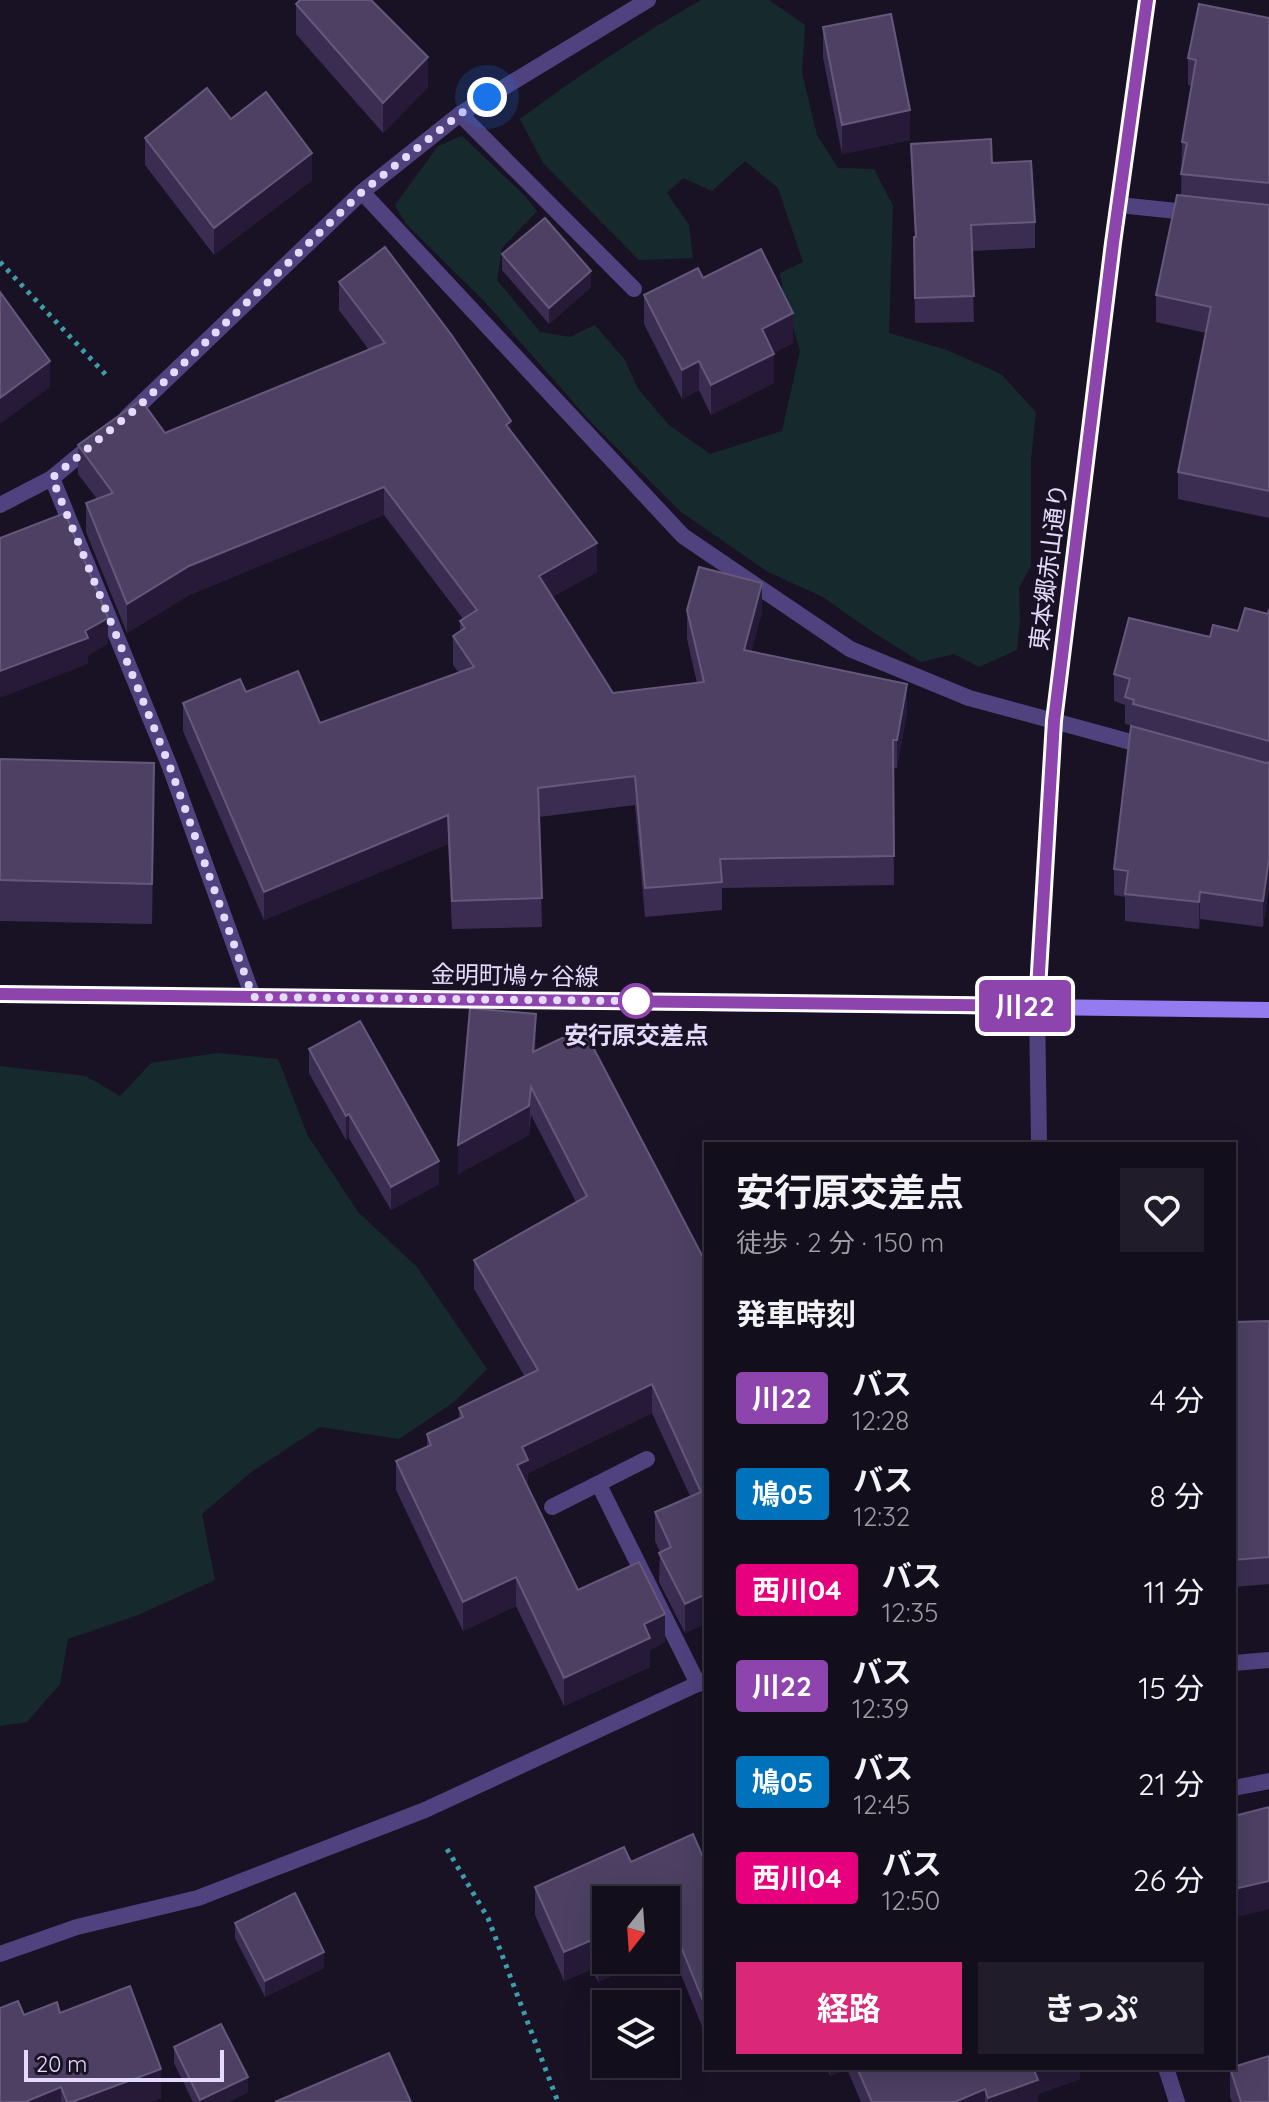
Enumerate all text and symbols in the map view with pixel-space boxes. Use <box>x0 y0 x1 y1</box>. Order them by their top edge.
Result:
your location <box>467 77 507 117</box>
street label: 東本郷赤山通り <box>1023 482 1073 652</box>
street label: 金明町鳩ヶ谷線 <box>431 959 599 991</box>
line badge: 川22 <box>979 980 1071 1032</box>
marker: 安行原交差点 <box>619 984 653 1018</box>
text: 川22 <box>995 988 1055 1023</box>
place label: 安行原交差点 <box>564 1020 708 1050</box>
text: 安行原交差点 <box>736 1168 964 1216</box>
button: heart <box>1120 1168 1204 1252</box>
text: 徒歩 · 2 分 · 150 m <box>736 1226 944 1259</box>
text: 発車時刻 <box>736 1295 856 1333</box>
text: バス <box>852 1365 912 1403</box>
text: 川22 <box>752 1380 812 1415</box>
text: 4 分 <box>1150 1381 1204 1419</box>
text: 12:28 <box>852 1404 909 1437</box>
text: バス <box>853 1461 913 1499</box>
text: 鳩05 <box>752 1476 813 1511</box>
text: 8 分 <box>1150 1477 1204 1515</box>
text: 12:32 <box>853 1500 910 1533</box>
text: バス <box>882 1557 942 1595</box>
text: 西川04 <box>752 1572 842 1607</box>
text: 11 分 <box>1144 1573 1204 1611</box>
text: 12:35 <box>882 1596 938 1629</box>
text: バス <box>852 1653 912 1691</box>
text: 川22 <box>752 1668 812 1703</box>
text: 15 分 <box>1138 1669 1204 1707</box>
text: 12:39 <box>852 1692 909 1725</box>
text: バス <box>853 1749 913 1787</box>
text: 鳩05 <box>752 1764 813 1799</box>
text: 21 分 <box>1138 1765 1204 1803</box>
text: 12:45 <box>853 1788 910 1821</box>
text: バス <box>882 1845 942 1883</box>
text: 西川04 <box>752 1860 842 1895</box>
text: 26 分 <box>1133 1861 1204 1899</box>
text: 12:50 <box>882 1884 940 1917</box>
north arrow <box>592 1886 680 1974</box>
map controls <box>592 1886 680 2078</box>
button: 経路 <box>736 1962 962 2054</box>
button: きっぷ <box>978 1962 1204 2054</box>
button: layers <box>592 1990 680 2078</box>
scale bar <box>24 2046 224 2082</box>
text: 20 m <box>36 2050 87 2078</box>

